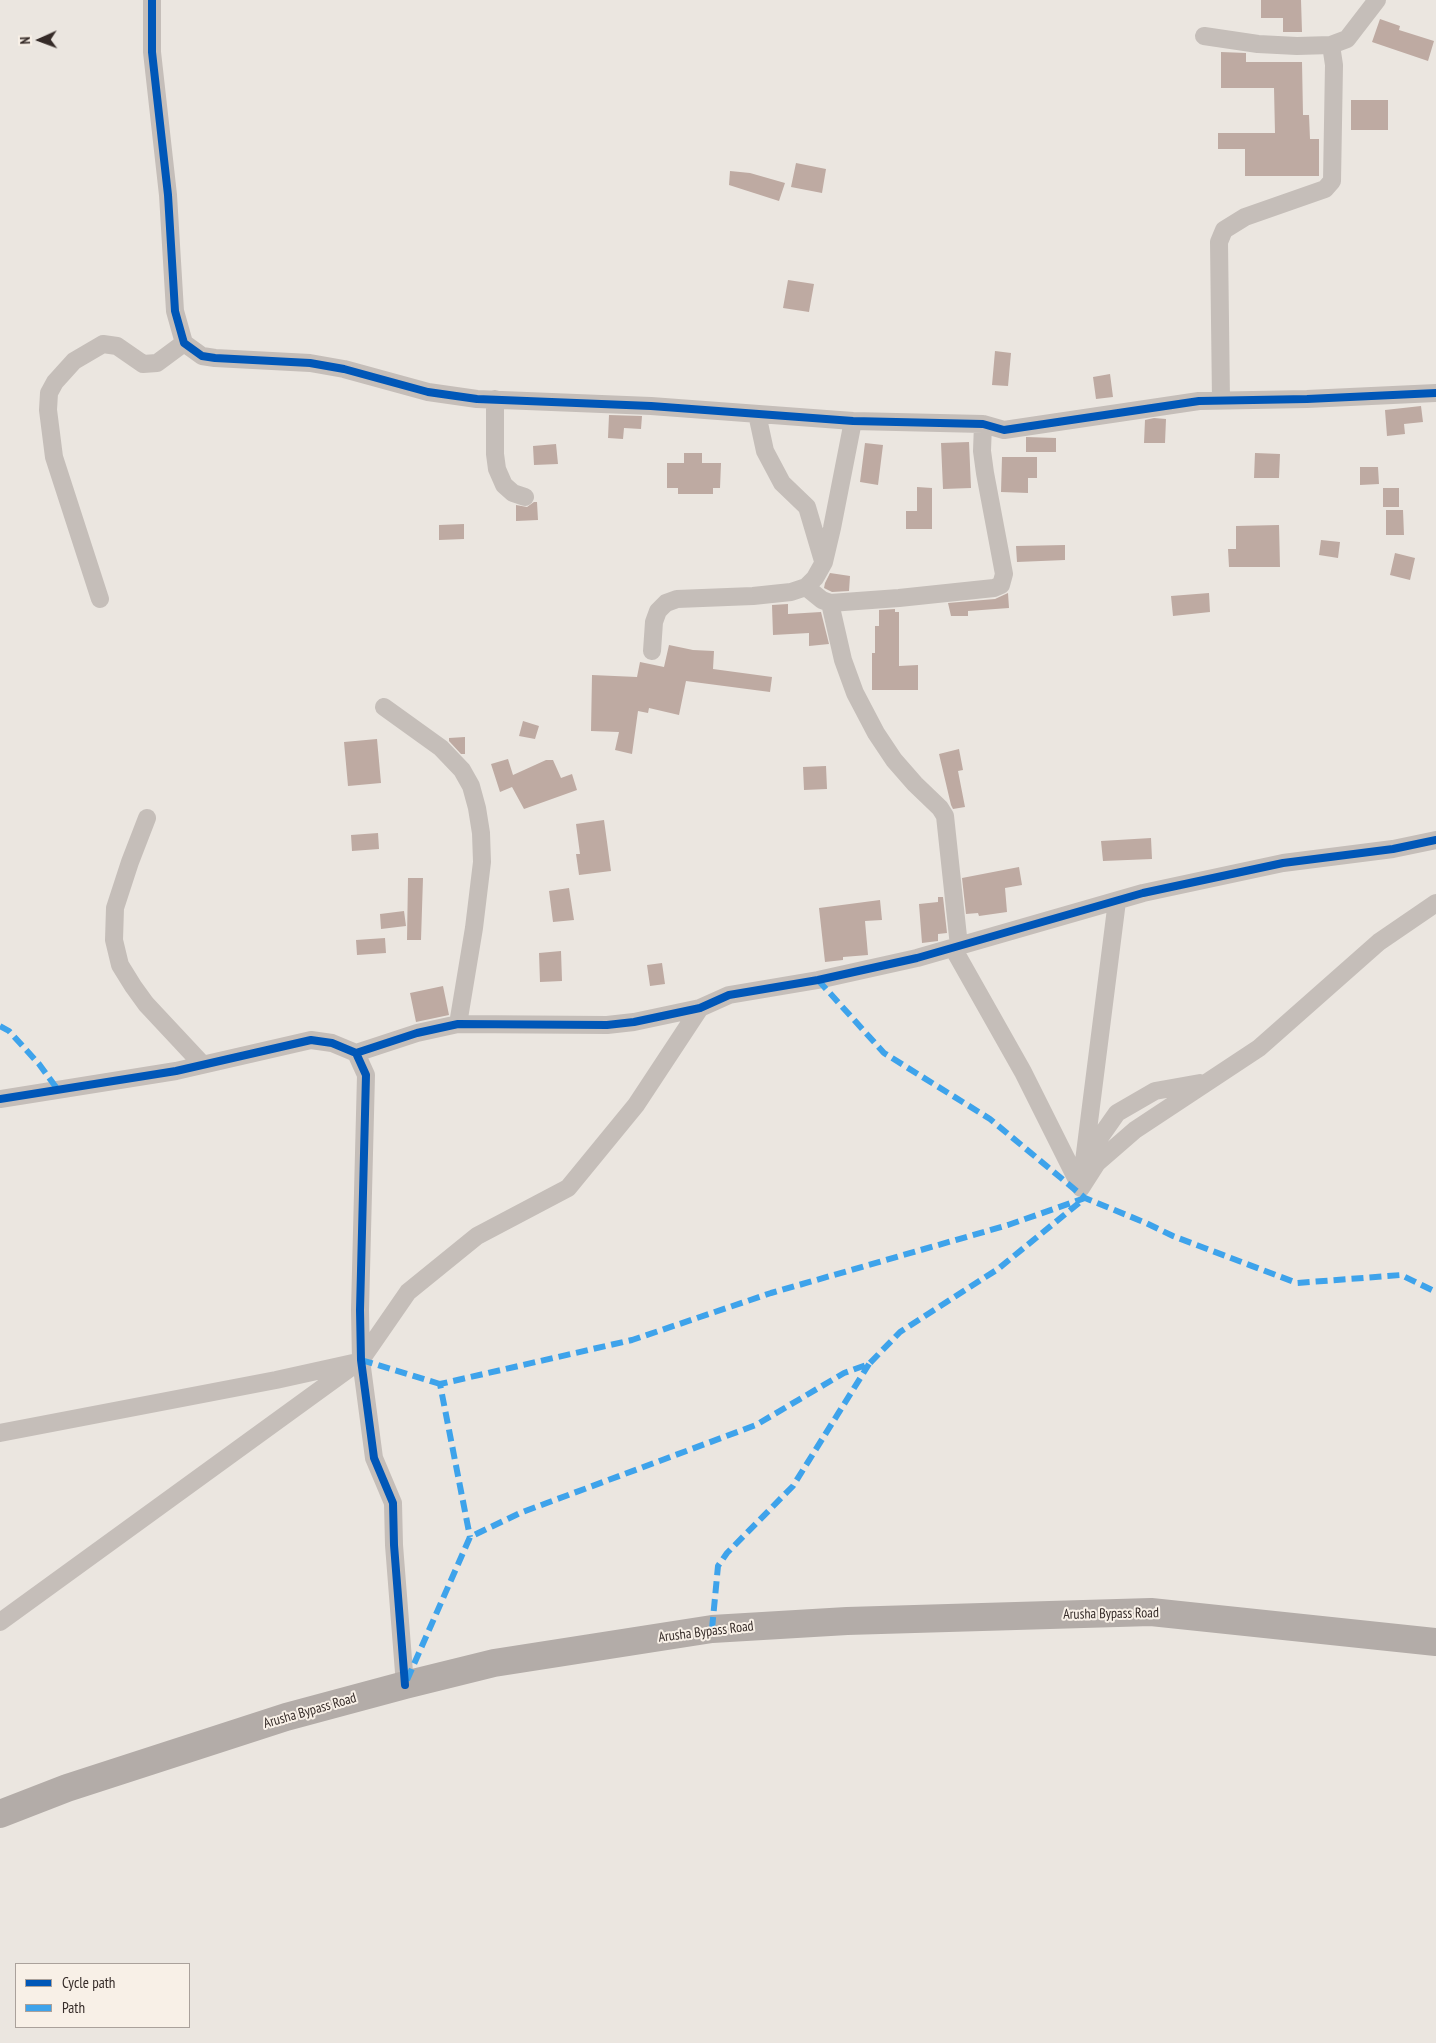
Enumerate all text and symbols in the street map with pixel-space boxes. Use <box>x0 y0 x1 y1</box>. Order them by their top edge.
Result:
north arrow <box>15 15 65 65</box>
text: N <box>16 36 34 45</box>
street label: Arusha Bypass Road <box>1063 1605 1159 1623</box>
street label: Arusha Bypass Road <box>657 1618 755 1646</box>
street label: Arusha Bypass Road <box>262 1690 358 1732</box>
legend <box>15 1963 190 2028</box>
text: Cycle path <box>62 1973 115 1992</box>
text: Path <box>62 1998 85 2017</box>

